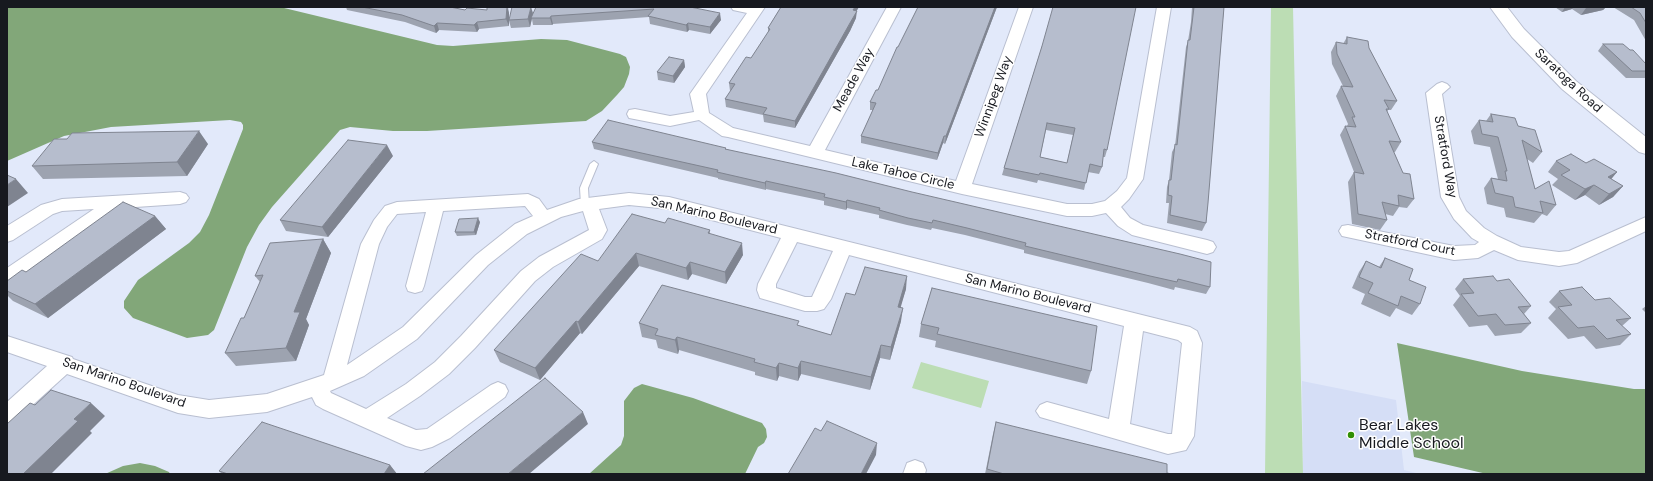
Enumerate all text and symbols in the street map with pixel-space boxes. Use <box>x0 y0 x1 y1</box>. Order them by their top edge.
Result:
street label: Meade Way <box>830 45 878 115</box>
street label: Saratoga Road <box>1531 46 1605 116</box>
street label: Winnipeg Way <box>972 54 1016 140</box>
street label: Stratford Way <box>1430 115 1460 199</box>
street label: Lake Tahoe Circle <box>850 155 956 193</box>
street label: San Marino Boulevard <box>649 194 779 238</box>
street label: Stratford Court <box>1363 227 1457 259</box>
street label: San Marino Boulevard <box>963 271 1093 317</box>
street label: San Marino Boulevard <box>60 355 188 411</box>
place label: Bear Lakes Middle School <box>1359 416 1463 454</box>
marker: Bear Lakes Middle School <box>1346 430 1356 440</box>

